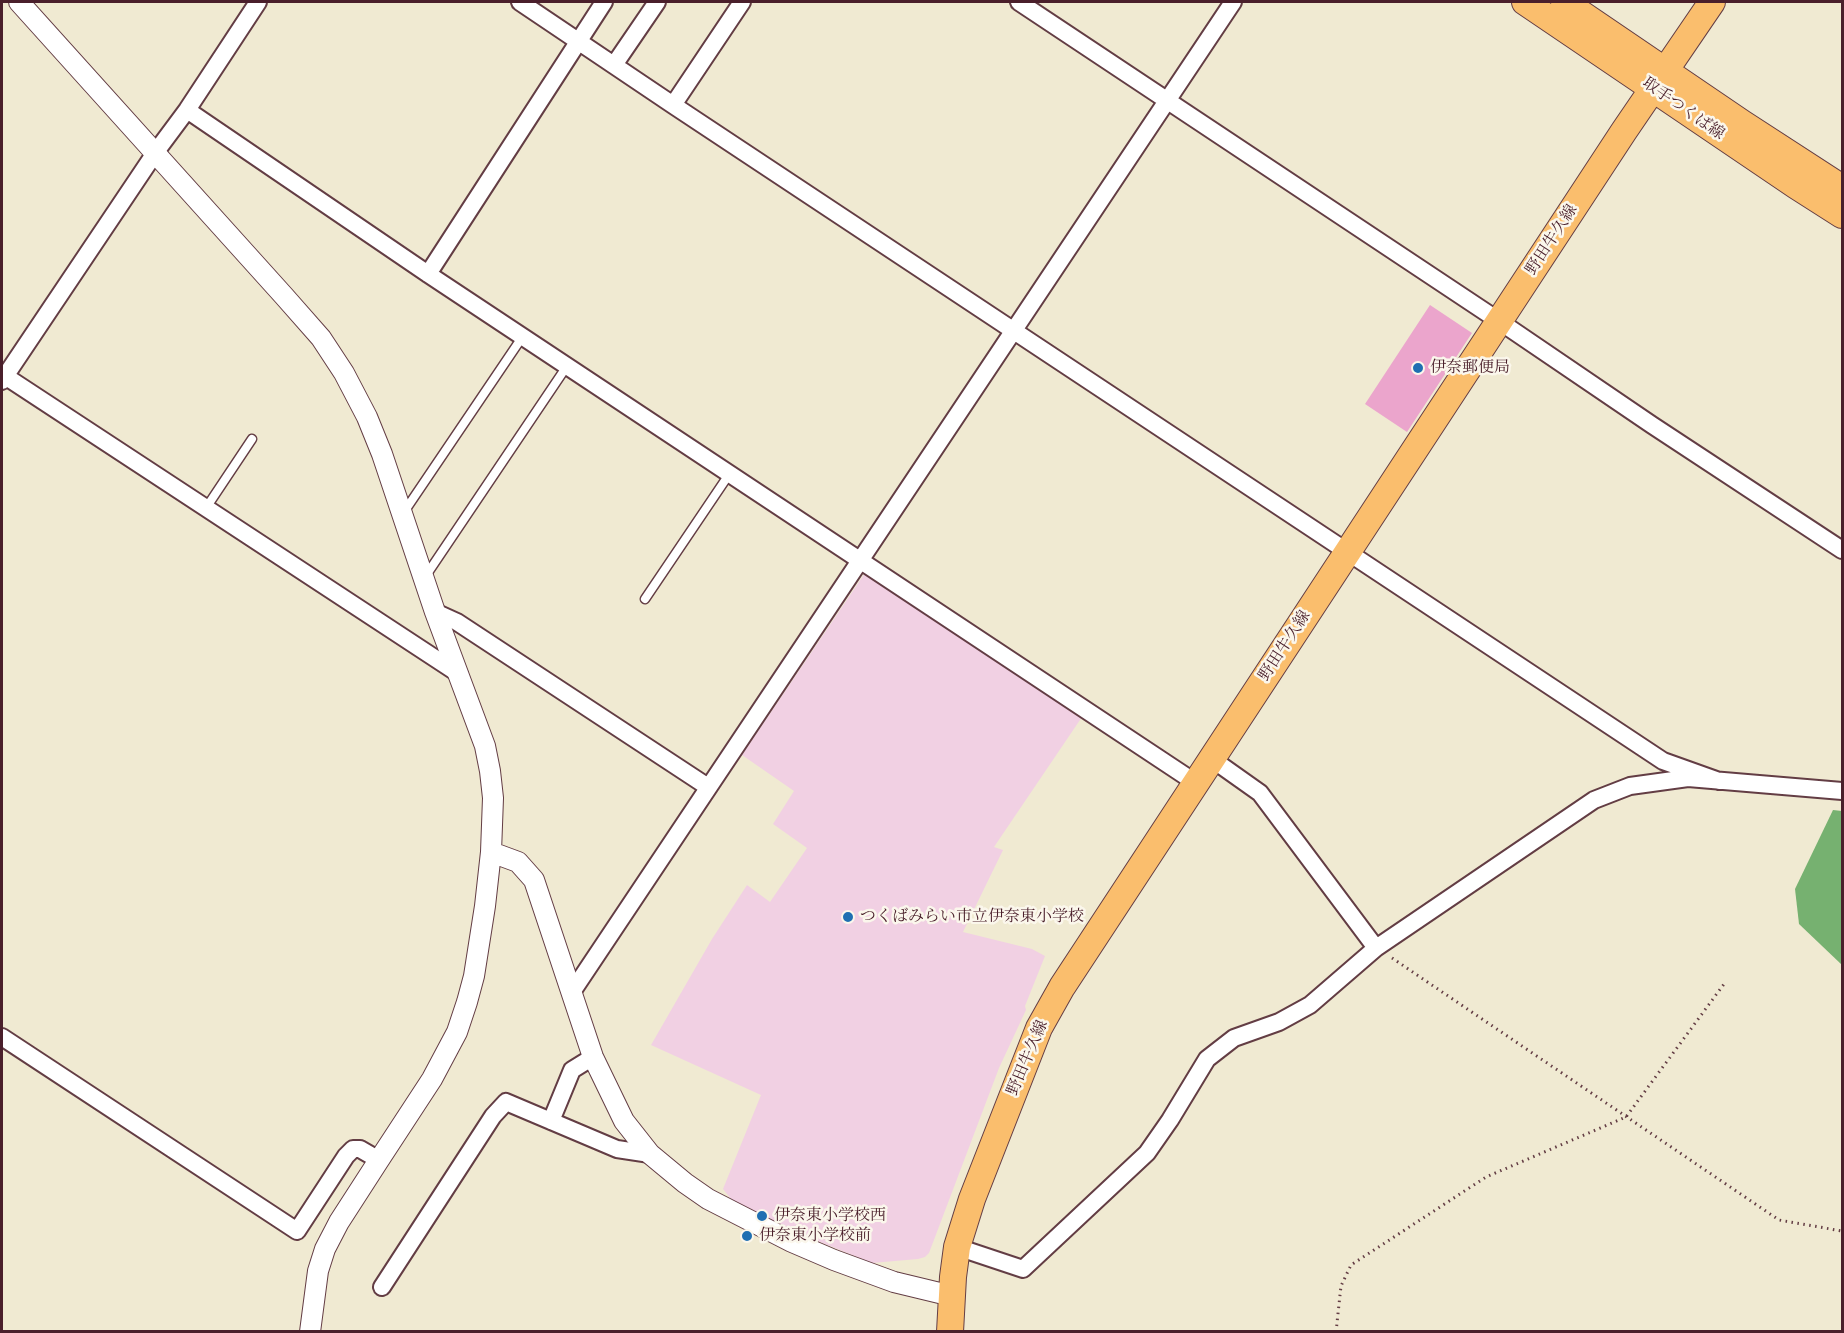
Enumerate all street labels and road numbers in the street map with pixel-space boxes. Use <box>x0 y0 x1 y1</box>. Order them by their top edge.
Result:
street label: 取手つくば線 <box>1638 74 1728 144</box>
street label: 野田牛久線 <box>1522 201 1582 279</box>
street label: 野田牛久線 <box>1255 607 1315 685</box>
street label: 野田牛久線 <box>1004 1017 1052 1099</box>

